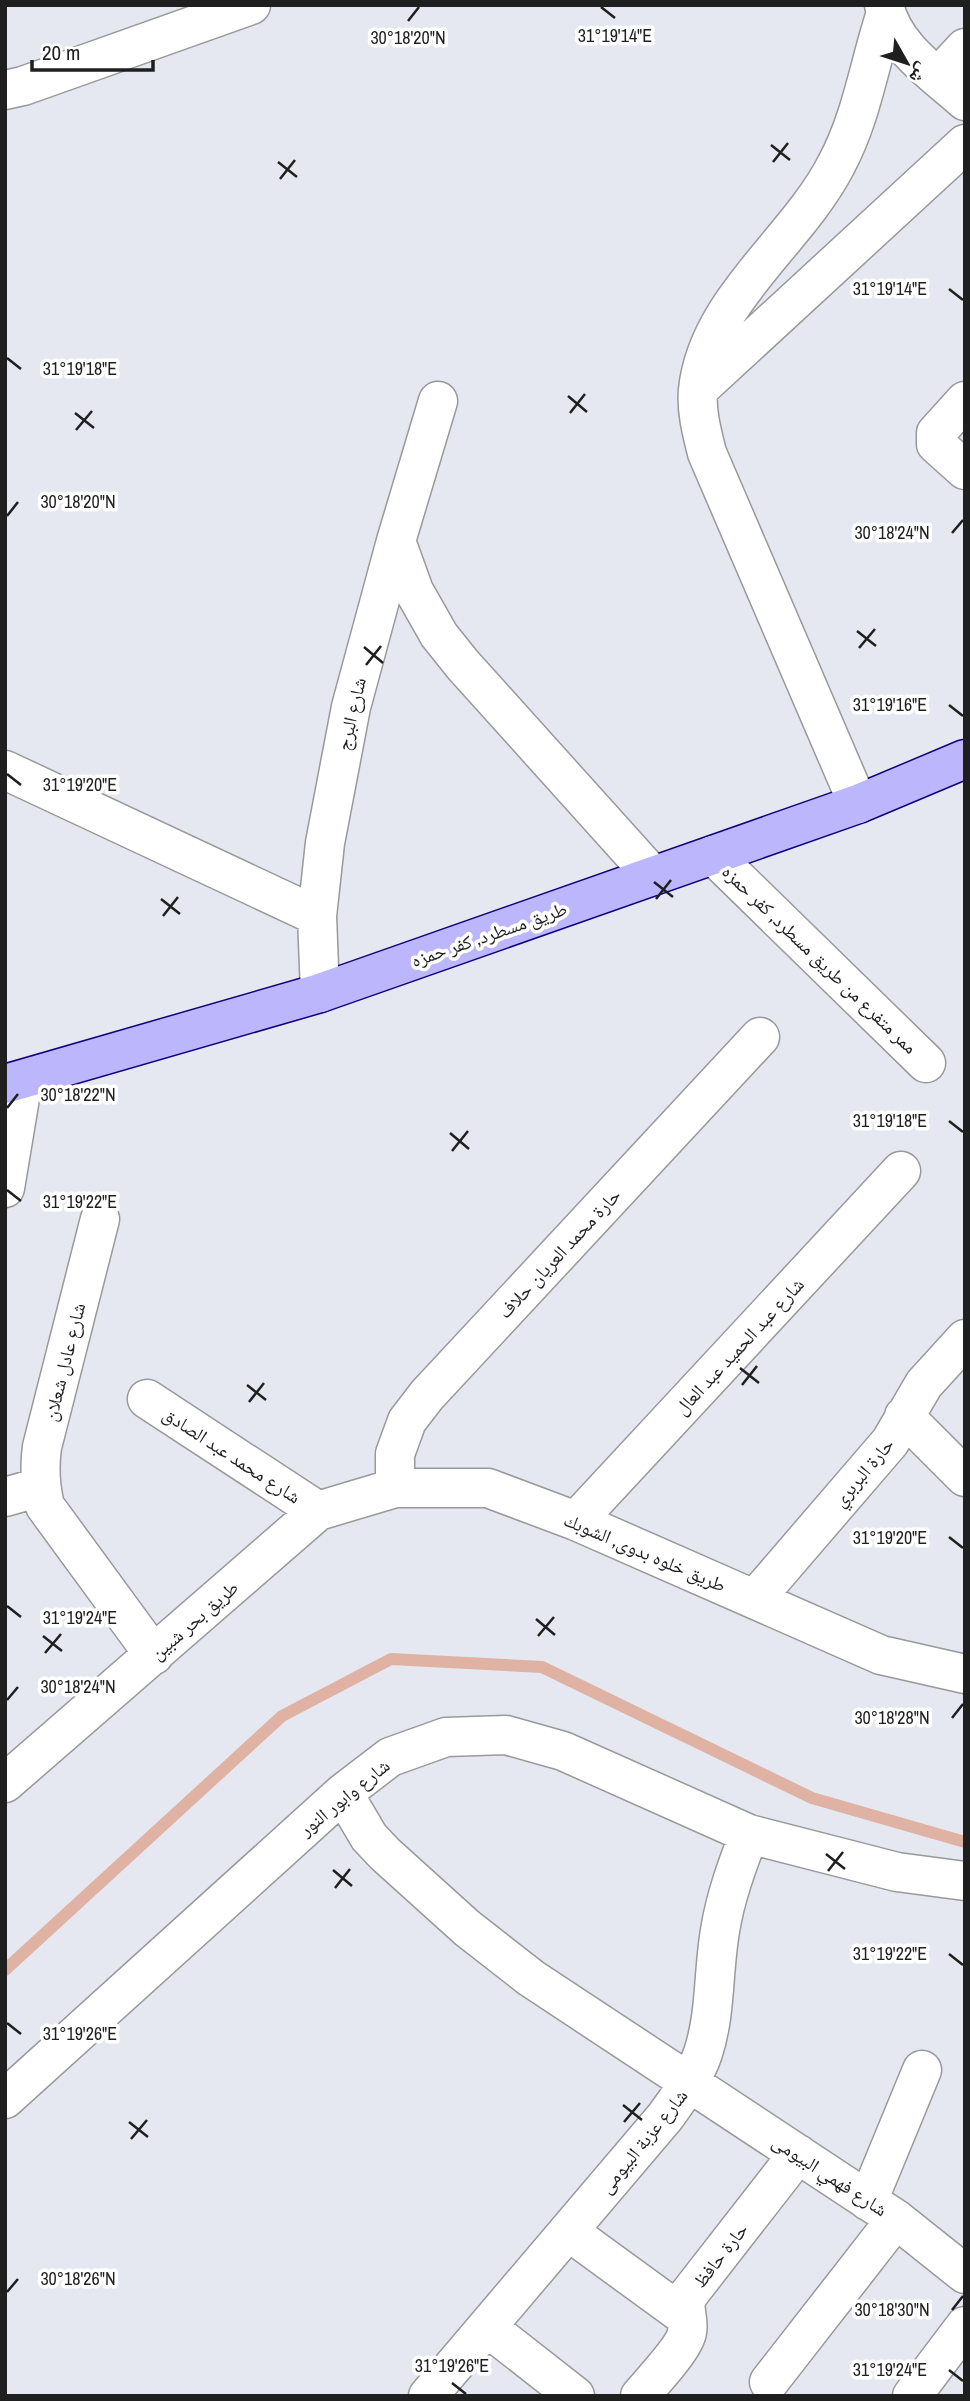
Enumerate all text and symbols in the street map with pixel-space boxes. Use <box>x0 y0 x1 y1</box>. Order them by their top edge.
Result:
text: 31°19'14"E <box>578 23 652 48</box>
text: 30°18'20"N <box>370 25 446 50</box>
scale bar <box>32 28 152 72</box>
north arrow <box>872 28 942 98</box>
text: 20 m <box>42 38 80 67</box>
text: ش <box>904 58 937 90</box>
text: 31°19'14"E <box>853 276 927 301</box>
text: 31°19'18"E <box>43 356 117 381</box>
text: 30°18'20"N <box>40 489 116 514</box>
text: 30°18'24"N <box>854 520 930 545</box>
street label: شارع البرج <box>330 675 372 753</box>
text: 31°19'16"E <box>853 692 927 717</box>
text: 31°19'20"E <box>43 772 117 797</box>
street label: ممر متفرع من طريق مسطرد, كفر حمزه <box>717 859 923 1059</box>
street label: طريق مسطرد, كفر حمزه <box>408 895 570 973</box>
text: 30°18'22"N <box>40 1082 116 1107</box>
text: 31°19'18"E <box>853 1108 927 1133</box>
street label: حارة محمد العريان حلاف <box>492 1182 626 1324</box>
text: 31°19'22"E <box>43 1189 117 1214</box>
street label: شارع عبد الحميد عبد العال <box>668 1272 810 1420</box>
street label: شارع عادل شعلان <box>37 1300 91 1424</box>
street label: شارع محمد عبد الصادق <box>158 1401 306 1509</box>
street label: حارة البربري <box>826 1432 902 1514</box>
street label: طريق خلوه بدوى, الشوبك <box>560 1506 730 1598</box>
text: 31°19'20"E <box>853 1525 927 1550</box>
street label: طريق بحر شبين <box>144 1574 244 1666</box>
text: 31°19'24"E <box>43 1605 117 1630</box>
text: 30°18'24"N <box>40 1674 116 1699</box>
text: 30°18'28"N <box>854 1705 930 1730</box>
street label: شارع وابور النور <box>292 1752 395 1842</box>
text: 31°19'22"E <box>853 1941 927 1966</box>
text: 31°19'26"E <box>43 2021 117 2046</box>
street label: شارع عزبة البيومى <box>593 2083 693 2199</box>
street label: شارع فهمي البيومى <box>766 2128 893 2224</box>
street label: حارة حافظ <box>686 2217 754 2293</box>
text: 30°18'26"N <box>40 2266 116 2291</box>
text: 30°18'30"N <box>854 2297 930 2322</box>
text: 31°19'26"E <box>415 2353 489 2378</box>
text: 31°19'24"E <box>853 2357 927 2382</box>

